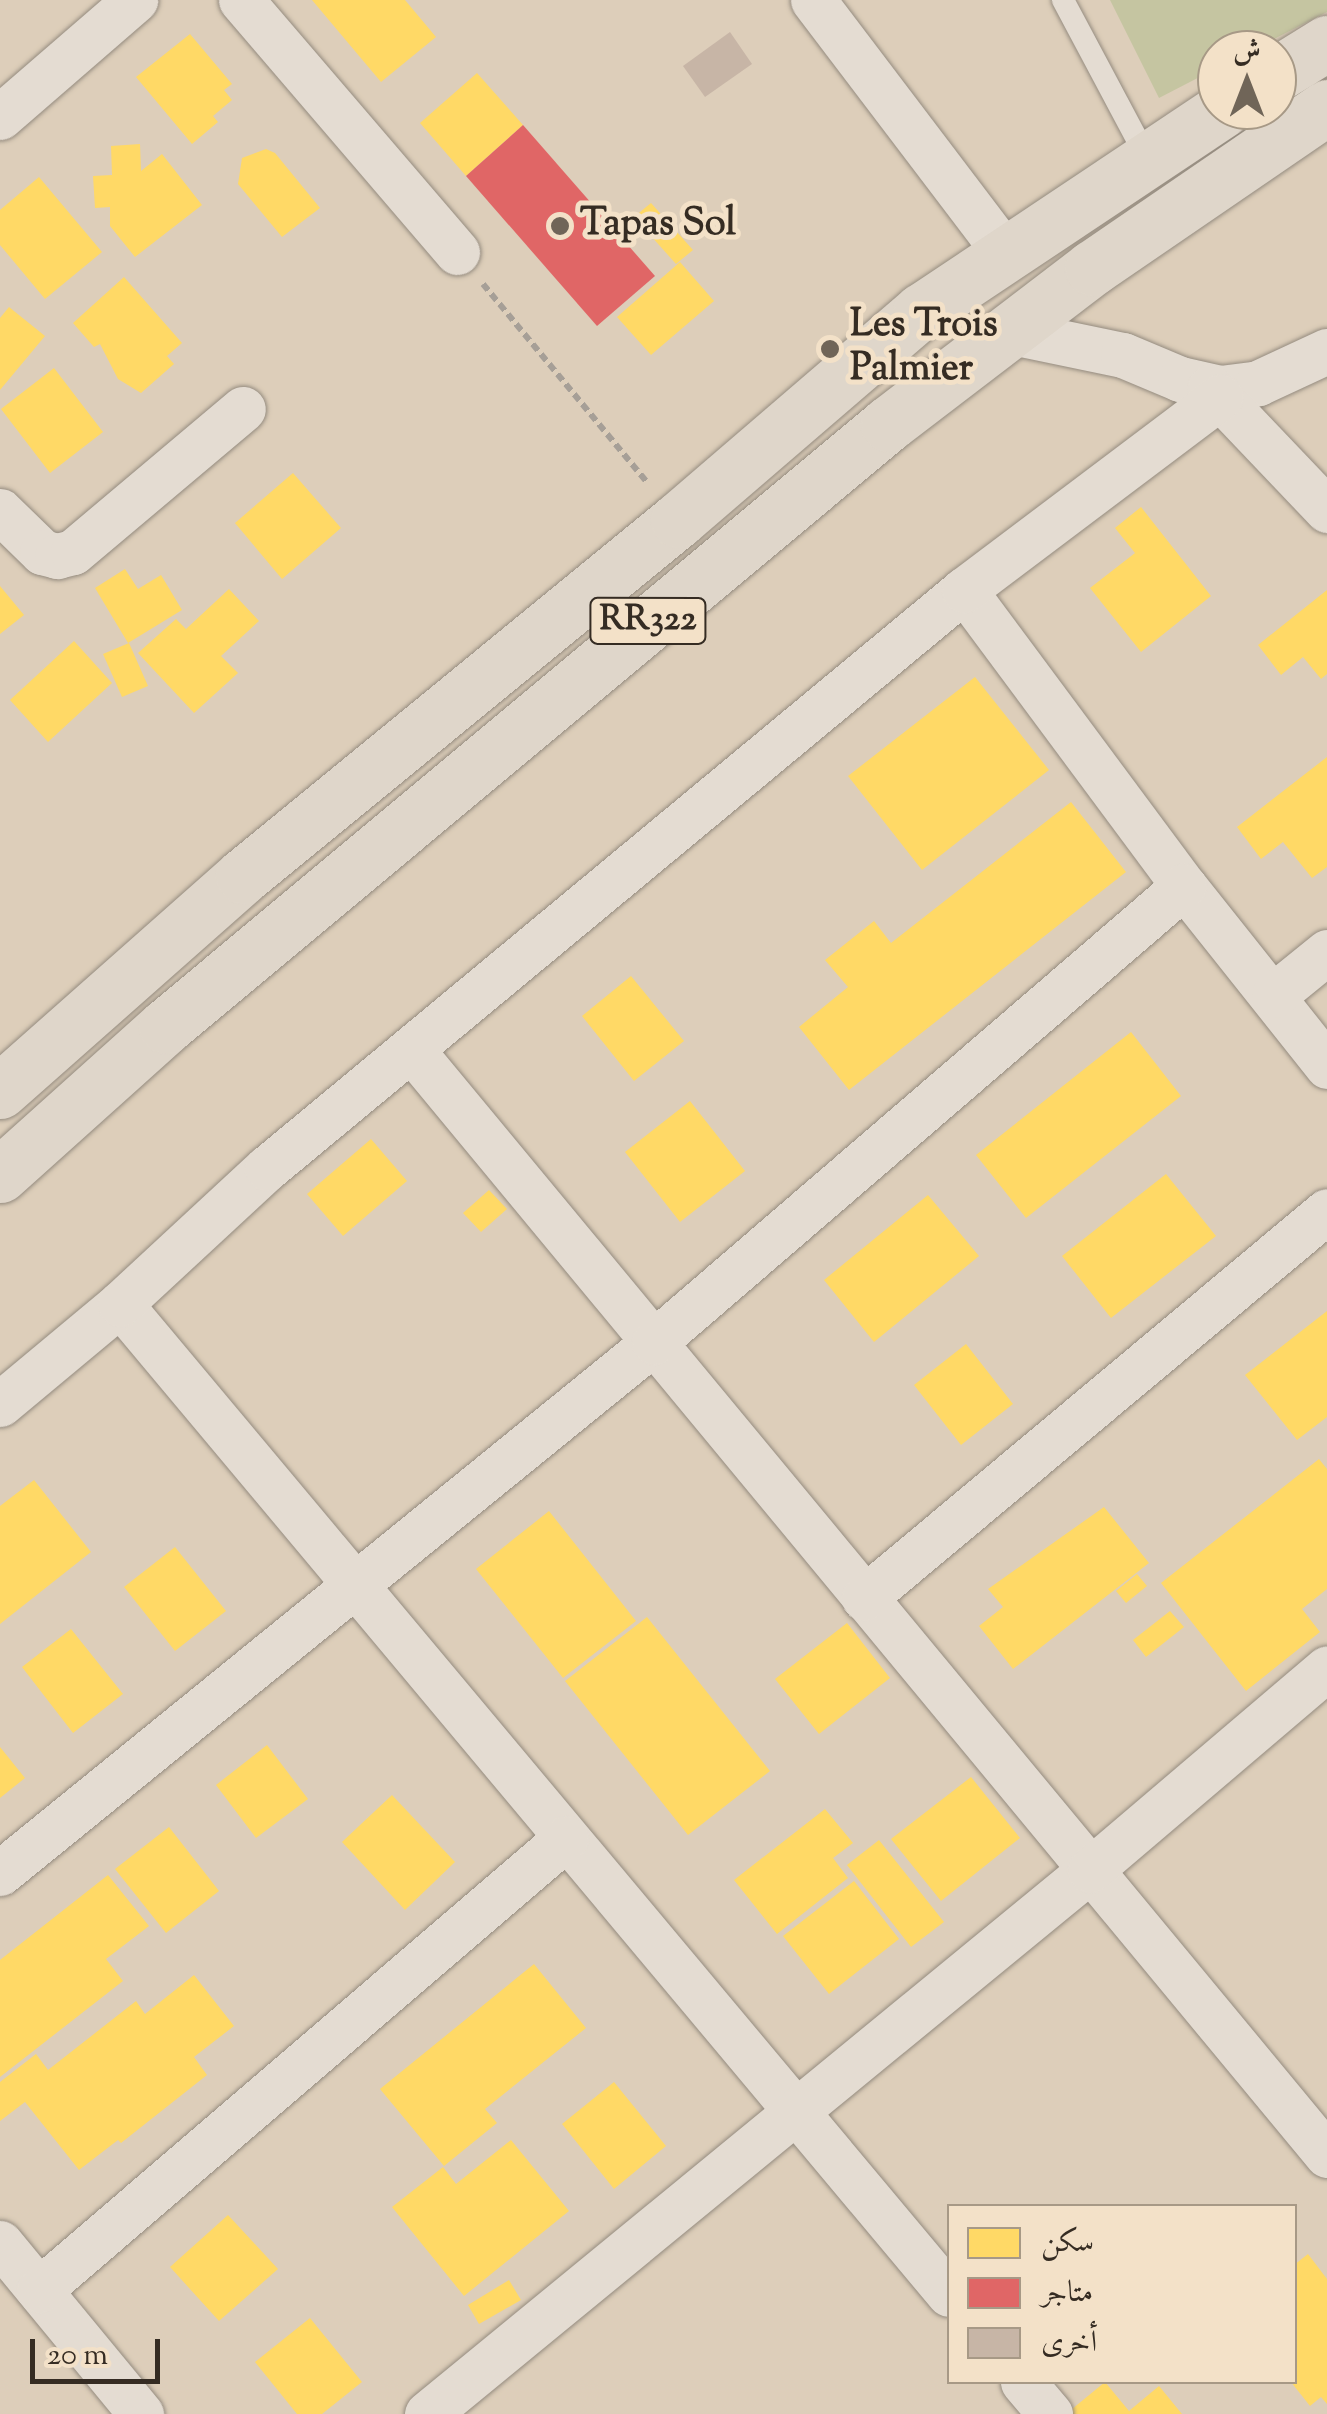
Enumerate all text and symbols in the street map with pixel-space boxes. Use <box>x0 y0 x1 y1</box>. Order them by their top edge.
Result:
north arrow <box>1197 30 1297 130</box>
text: ش <box>1233 32 1261 72</box>
place label: Tapas Sol <box>580 203 736 249</box>
marker: Tapas Sol <box>549 215 571 237</box>
place label: Les Trois Palmier <box>850 304 998 394</box>
marker: Les Trois Palmier <box>819 338 841 360</box>
road number: RR322 <box>588 591 708 651</box>
legend <box>947 2204 1297 2384</box>
text: سكن <box>1041 2222 1094 2265</box>
text: متاجر <box>1041 2272 1093 2315</box>
scale bar <box>35 2319 165 2381</box>
text: أخرى <box>1041 2322 1097 2365</box>
text: 20 m <box>47 2335 108 2378</box>

